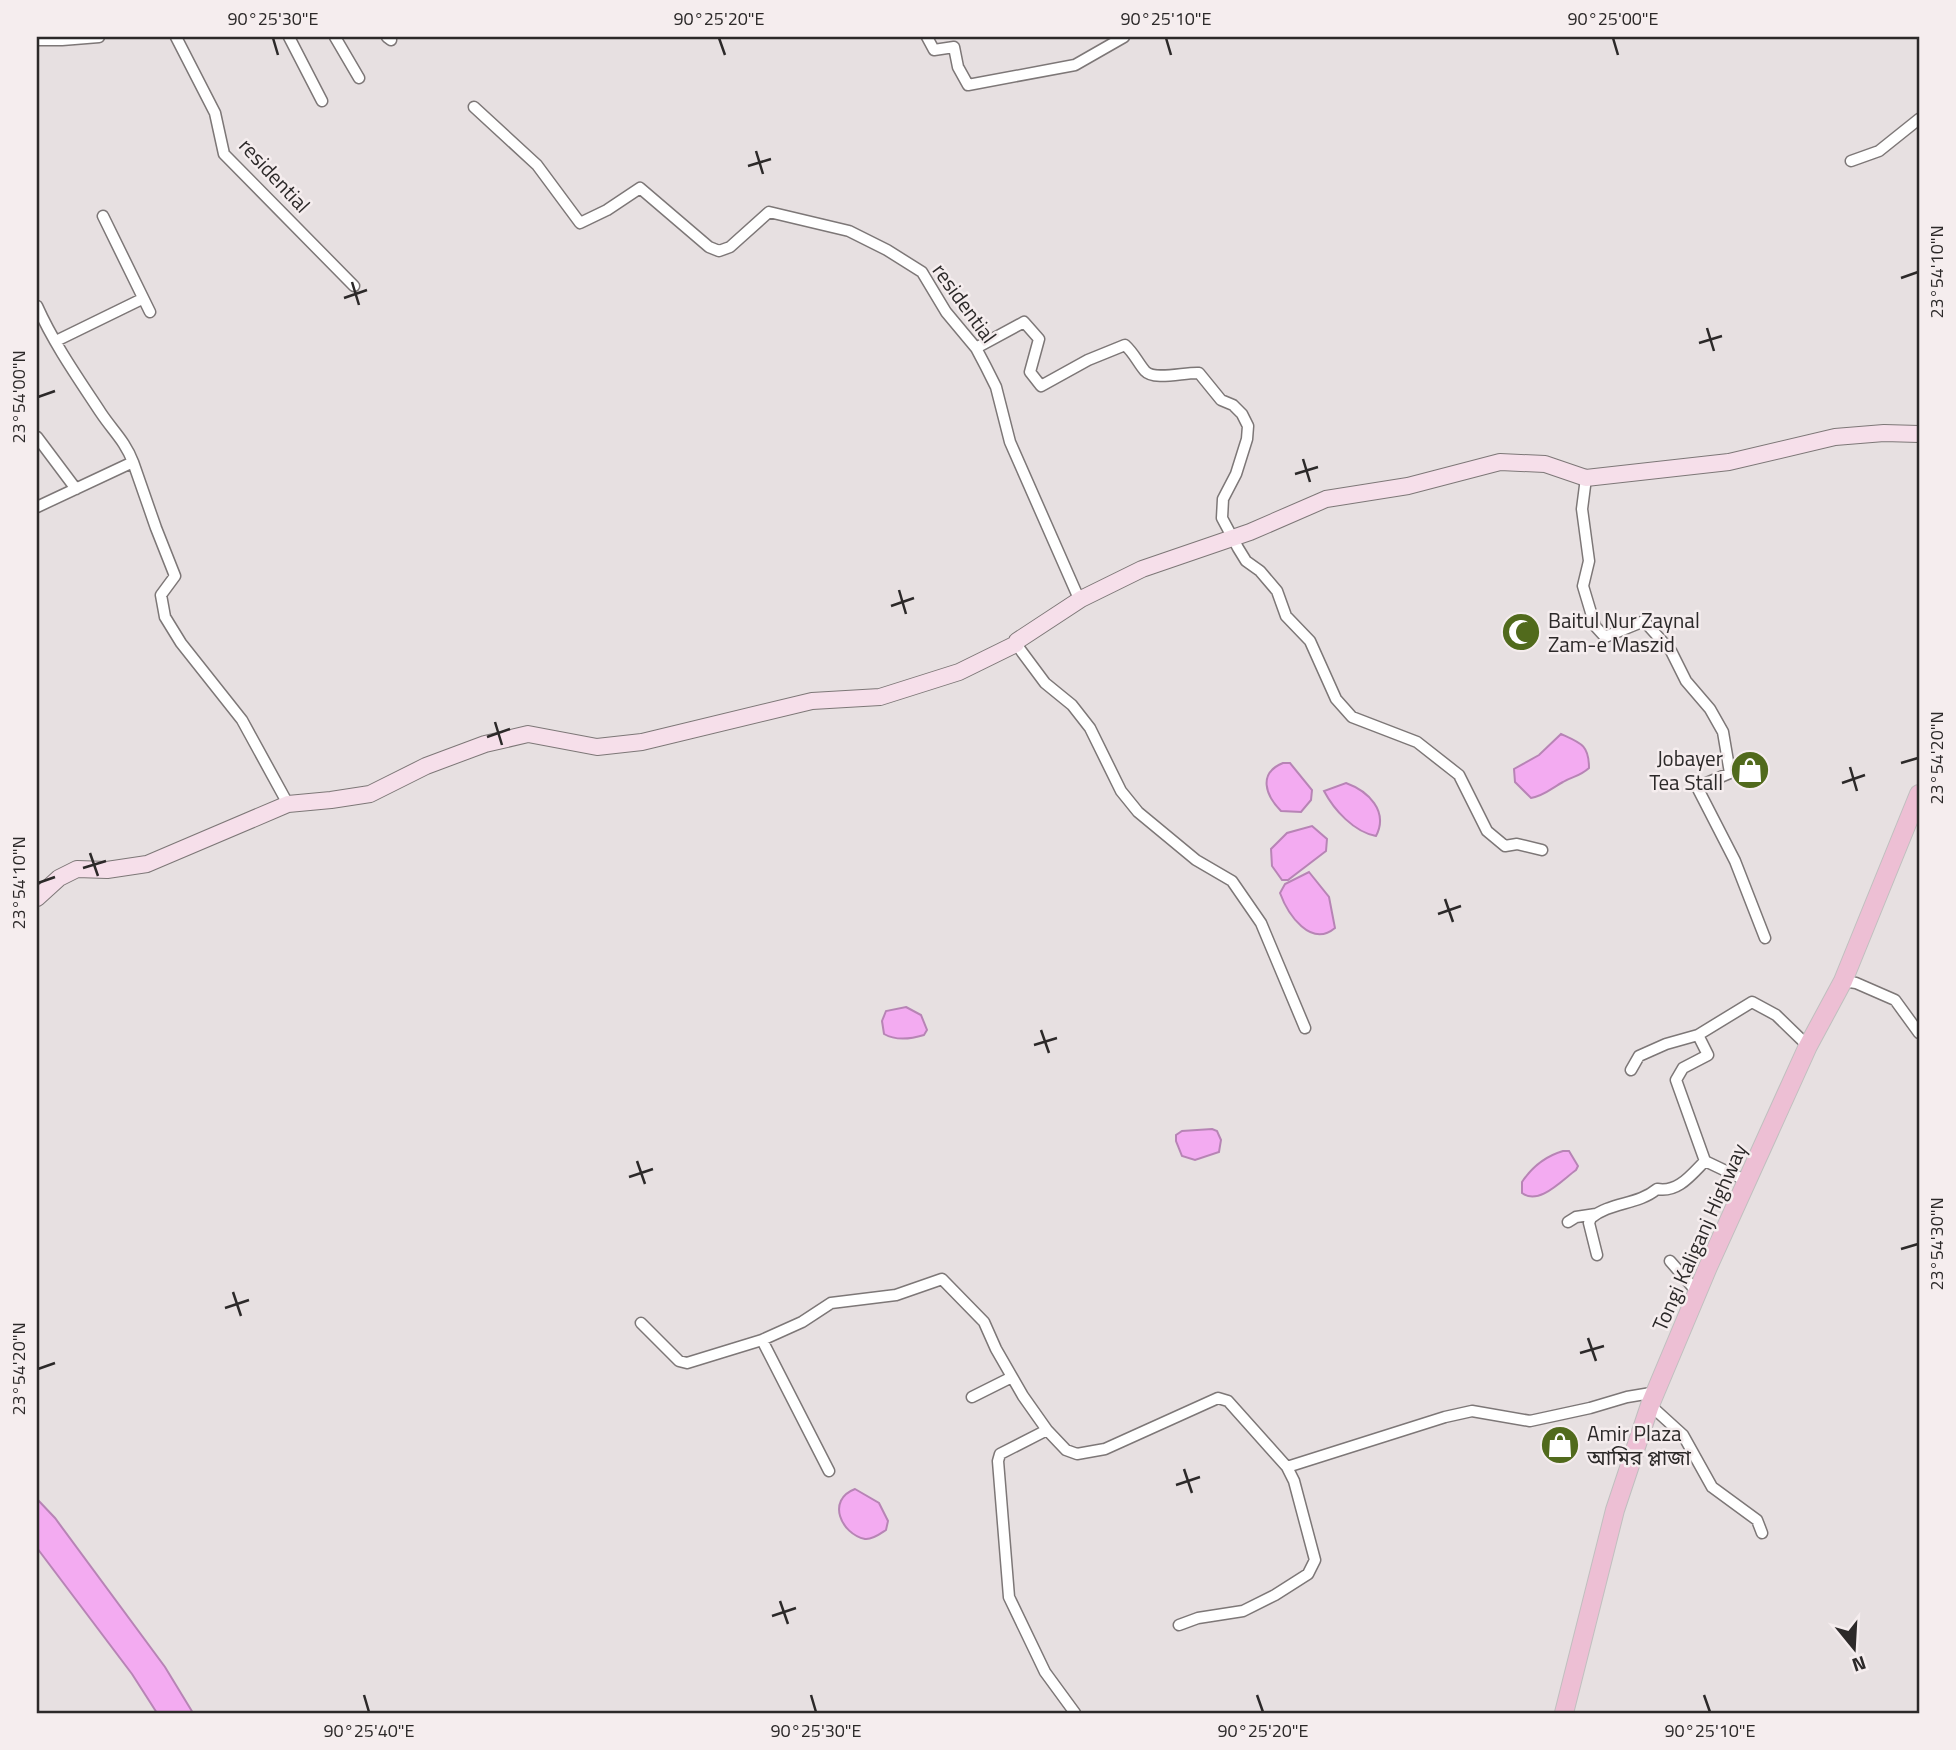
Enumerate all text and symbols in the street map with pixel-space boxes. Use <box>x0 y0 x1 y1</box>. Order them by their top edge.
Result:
text: 90°25'30"E <box>228 5 319 32</box>
text: 90°25'20"E <box>674 5 765 32</box>
text: 90°25'10"E <box>1121 5 1212 32</box>
text: 90°25'00"E <box>1568 5 1659 32</box>
street label: residential <box>232 130 318 220</box>
text: 23°54'10"N <box>1923 225 1950 319</box>
street label: residential <box>925 256 1005 350</box>
text: 23°54'00"N <box>5 350 32 444</box>
place label: Baitul Nur Zaynal Zam-e Maszid <box>1548 604 1700 660</box>
mosque icon: Baitul Nur Zaynal Zam-e Maszid <box>1500 611 1542 653</box>
text: 23°54'20"N <box>1923 711 1950 805</box>
place label: Jobayer Tea Stall <box>1649 742 1723 798</box>
shop icon: Jobayer Tea Stall <box>1729 749 1771 791</box>
text: 23°54'10"N <box>5 836 32 930</box>
street label: Tongi Kaliganj Highway <box>1643 1138 1755 1336</box>
text: 23°54'30"N <box>1923 1197 1950 1291</box>
text: 23°54'20"N <box>5 1322 32 1416</box>
place label: Amir Plaza আমির প্লাজা <box>1586 1417 1691 1473</box>
shop icon: Amir Plaza আমির প্লাজা <box>1539 1424 1581 1466</box>
north arrow <box>1820 1614 1890 1684</box>
text: N <box>1849 1649 1870 1680</box>
text: 90°25'40"E <box>324 1717 415 1744</box>
text: 90°25'30"E <box>771 1717 862 1744</box>
text: 90°25'20"E <box>1218 1717 1309 1744</box>
text: 90°25'10"E <box>1665 1717 1756 1744</box>

